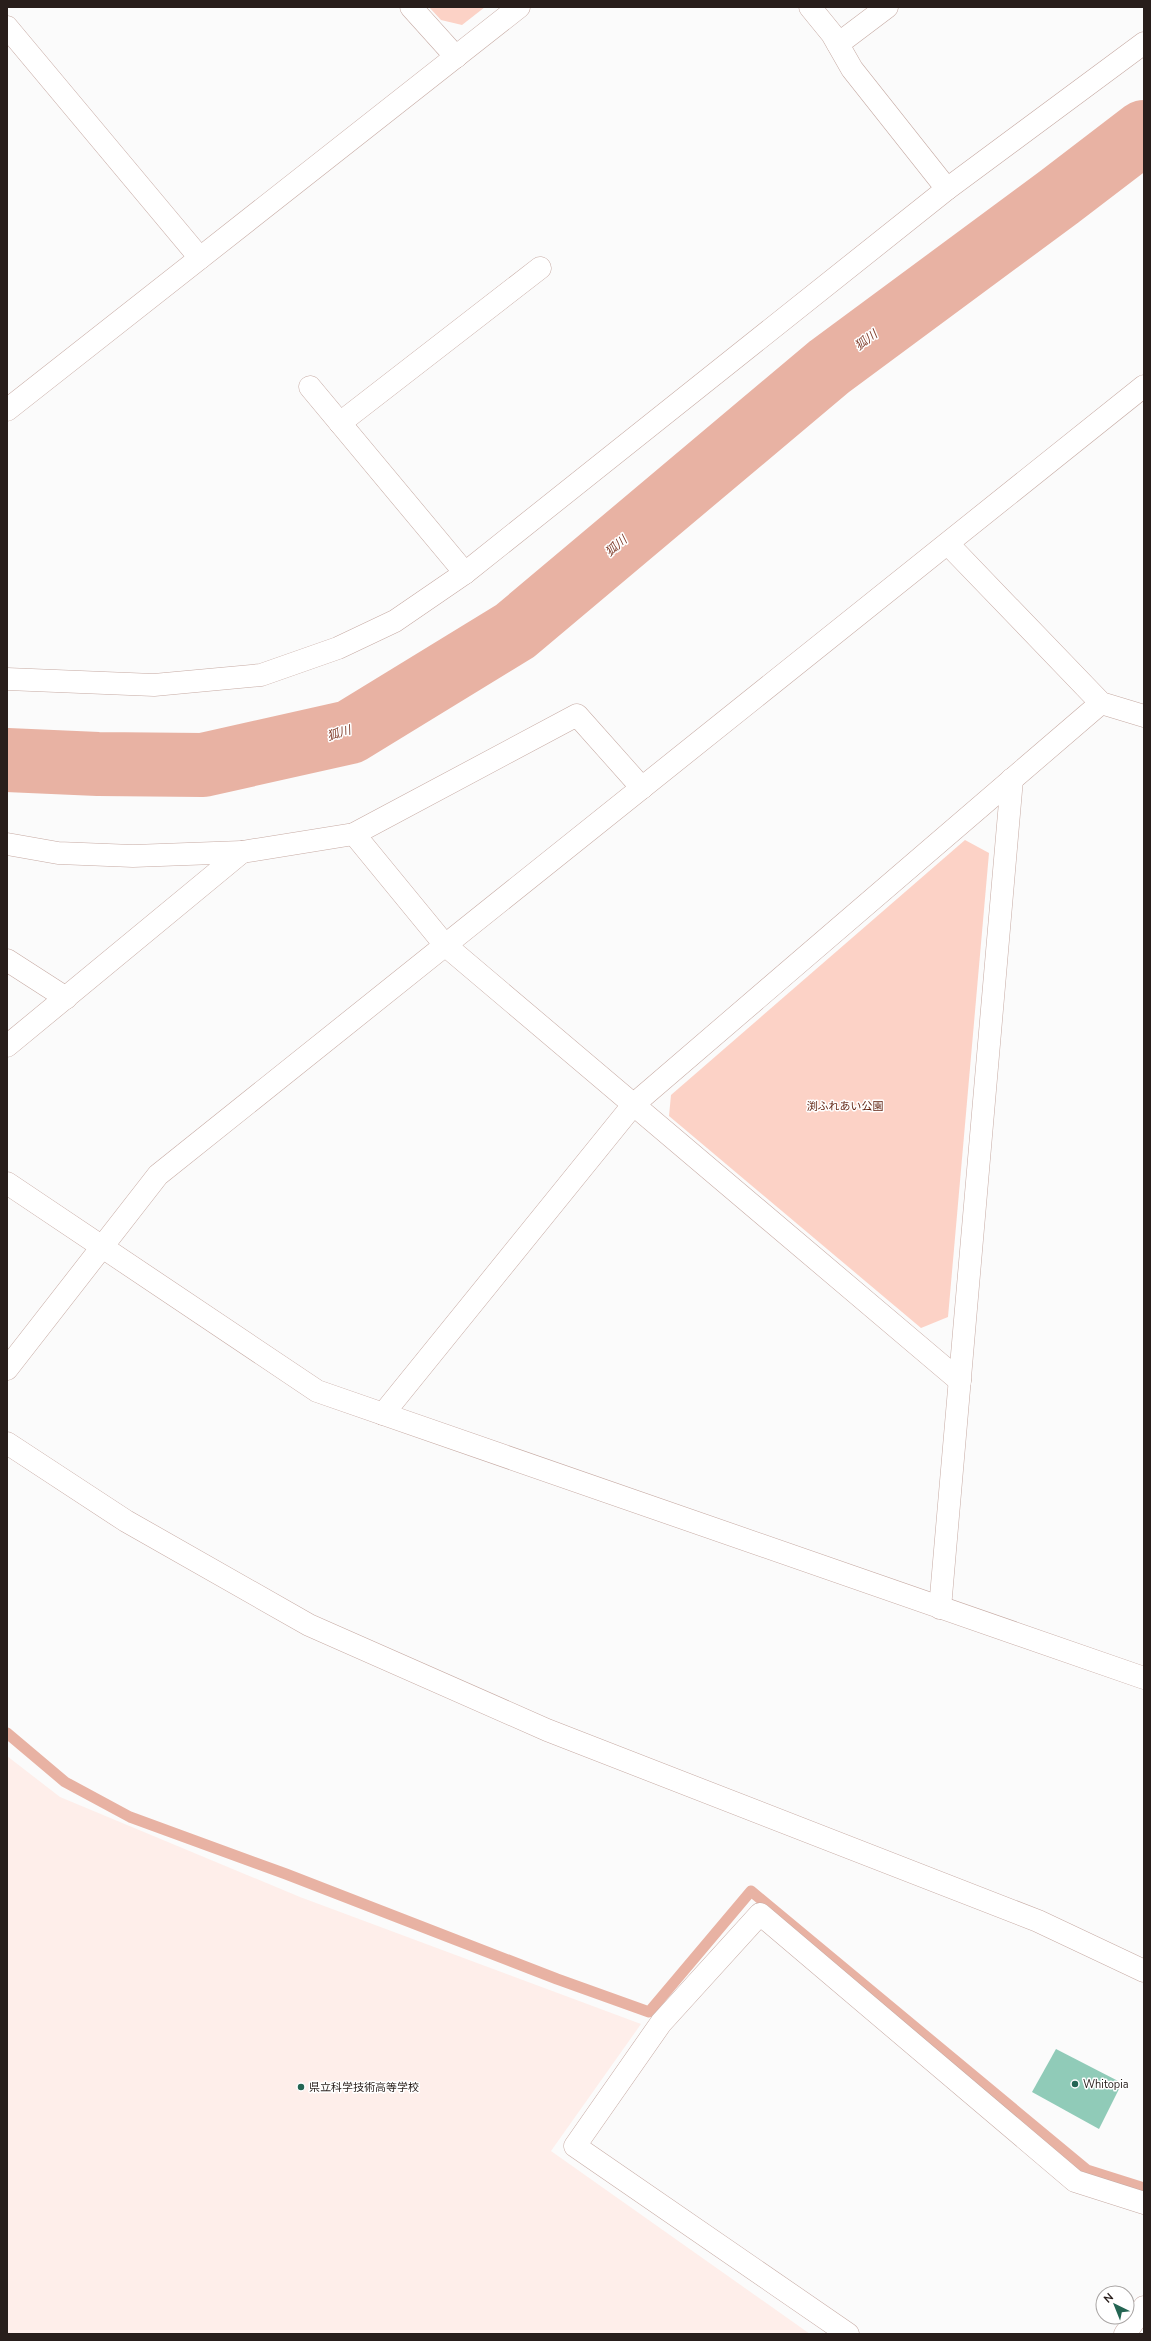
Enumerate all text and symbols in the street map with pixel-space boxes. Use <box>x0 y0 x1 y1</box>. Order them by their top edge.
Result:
water label: 狐川 <box>852 325 882 354</box>
water label: 狐川 <box>602 531 632 560</box>
water label: 狐川 <box>325 721 355 744</box>
park label: 渕ふれあい公園 <box>807 1099 884 1114</box>
place label: Whitopia <box>1083 2077 1129 2092</box>
marker: Whitopia <box>1070 2079 1080 2089</box>
place label: 県立科学技術高等学校 <box>309 2080 419 2095</box>
marker: 県立科学技術高等学校 <box>296 2082 306 2092</box>
north arrow <box>1095 2285 1135 2325</box>
text: N <box>1100 2290 1117 2306</box>

